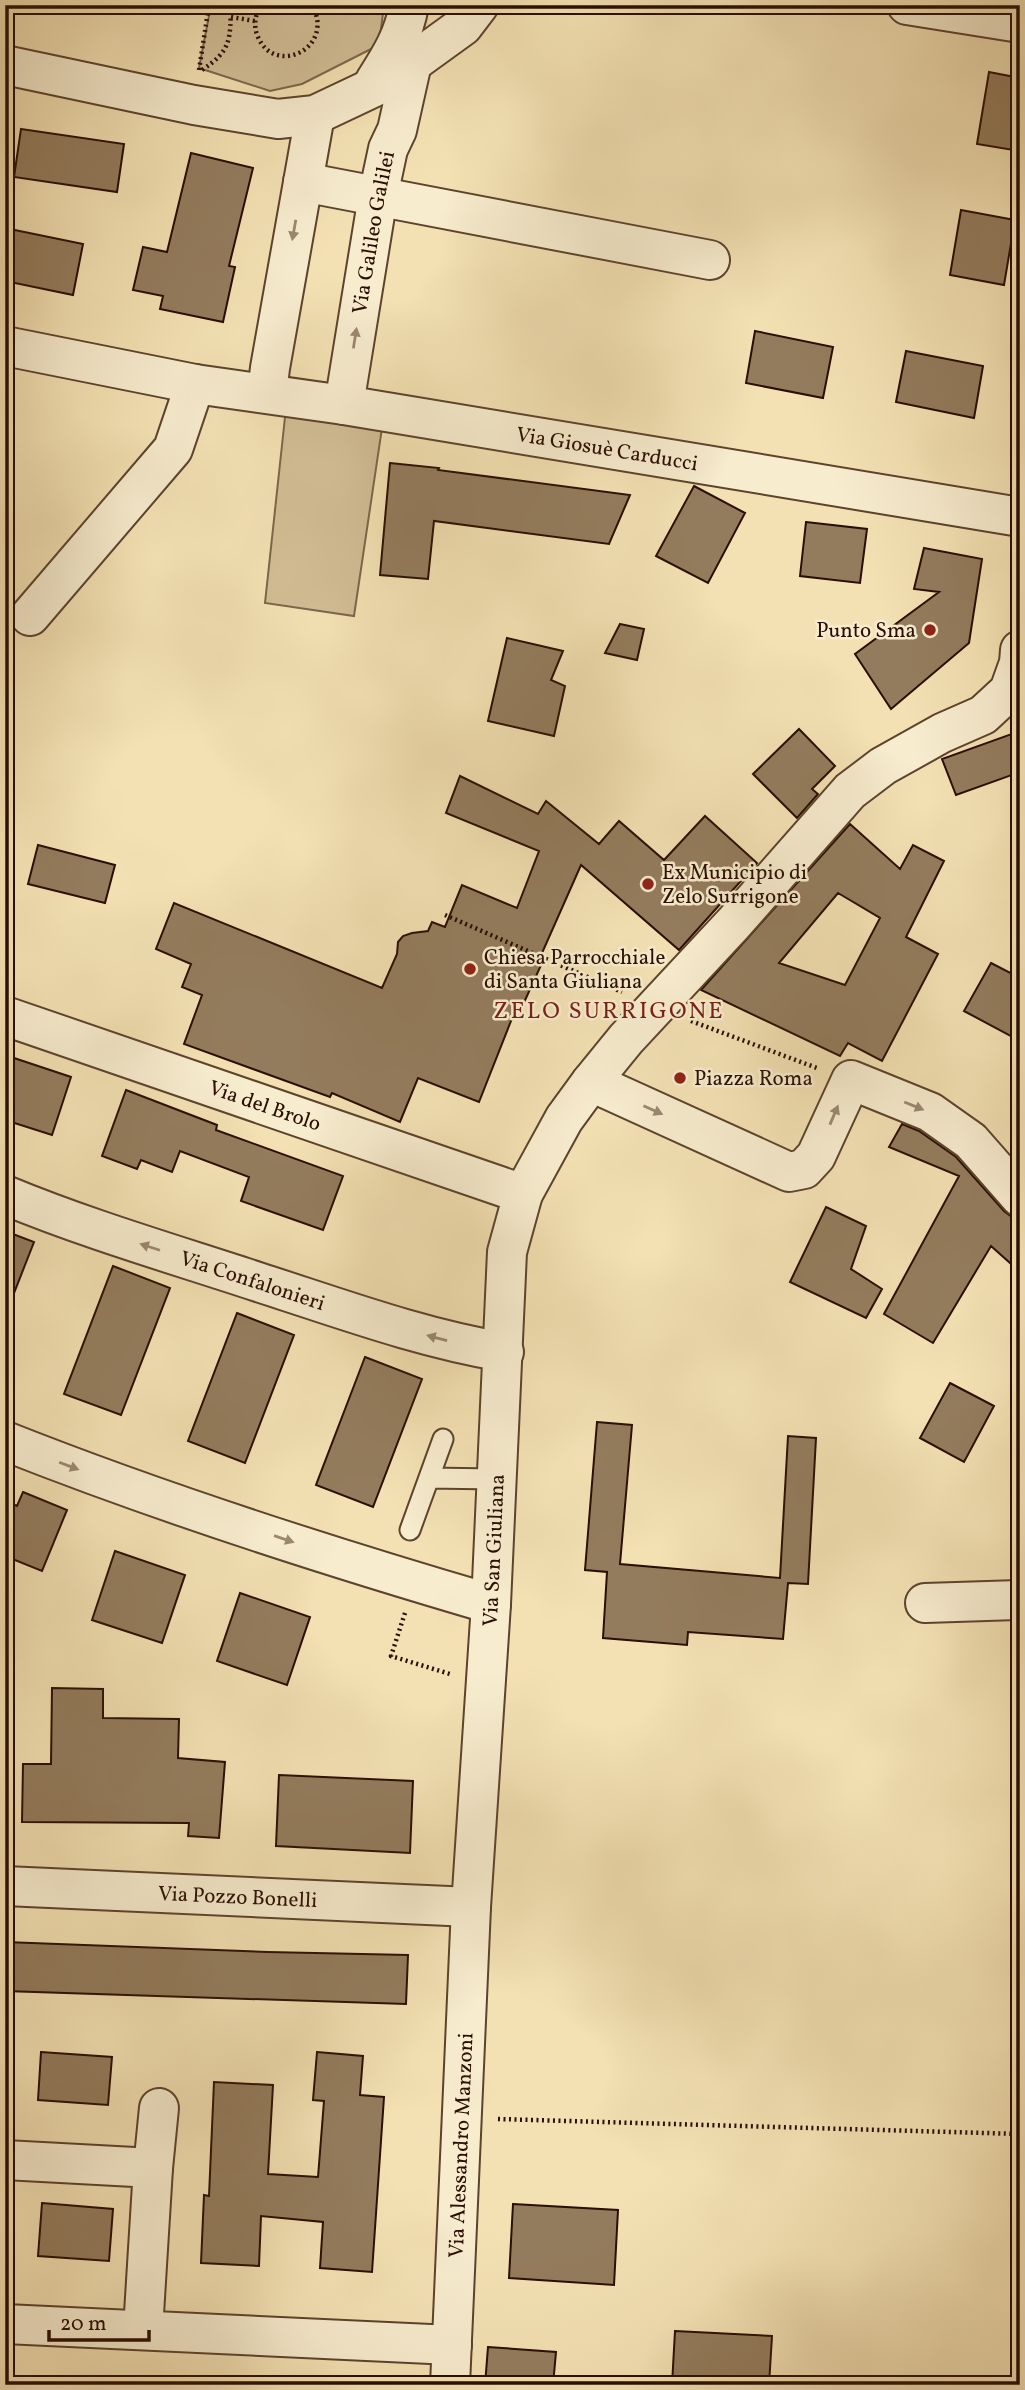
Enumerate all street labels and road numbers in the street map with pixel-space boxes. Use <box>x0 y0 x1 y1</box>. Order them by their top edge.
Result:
street label: Via Galileo Galilei <box>346 148 403 316</box>
street label: Via Giosuè Carducci <box>514 421 700 479</box>
street label: Via del Brolo <box>205 1074 325 1140</box>
street label: Via Confalonieri <box>176 1245 328 1319</box>
street label: Via San Giuliana <box>477 1473 513 1628</box>
street label: Via Pozzo Bonelli <box>157 1880 318 1916</box>
street label: Via Alessandro Manzoni <box>443 2032 481 2259</box>

